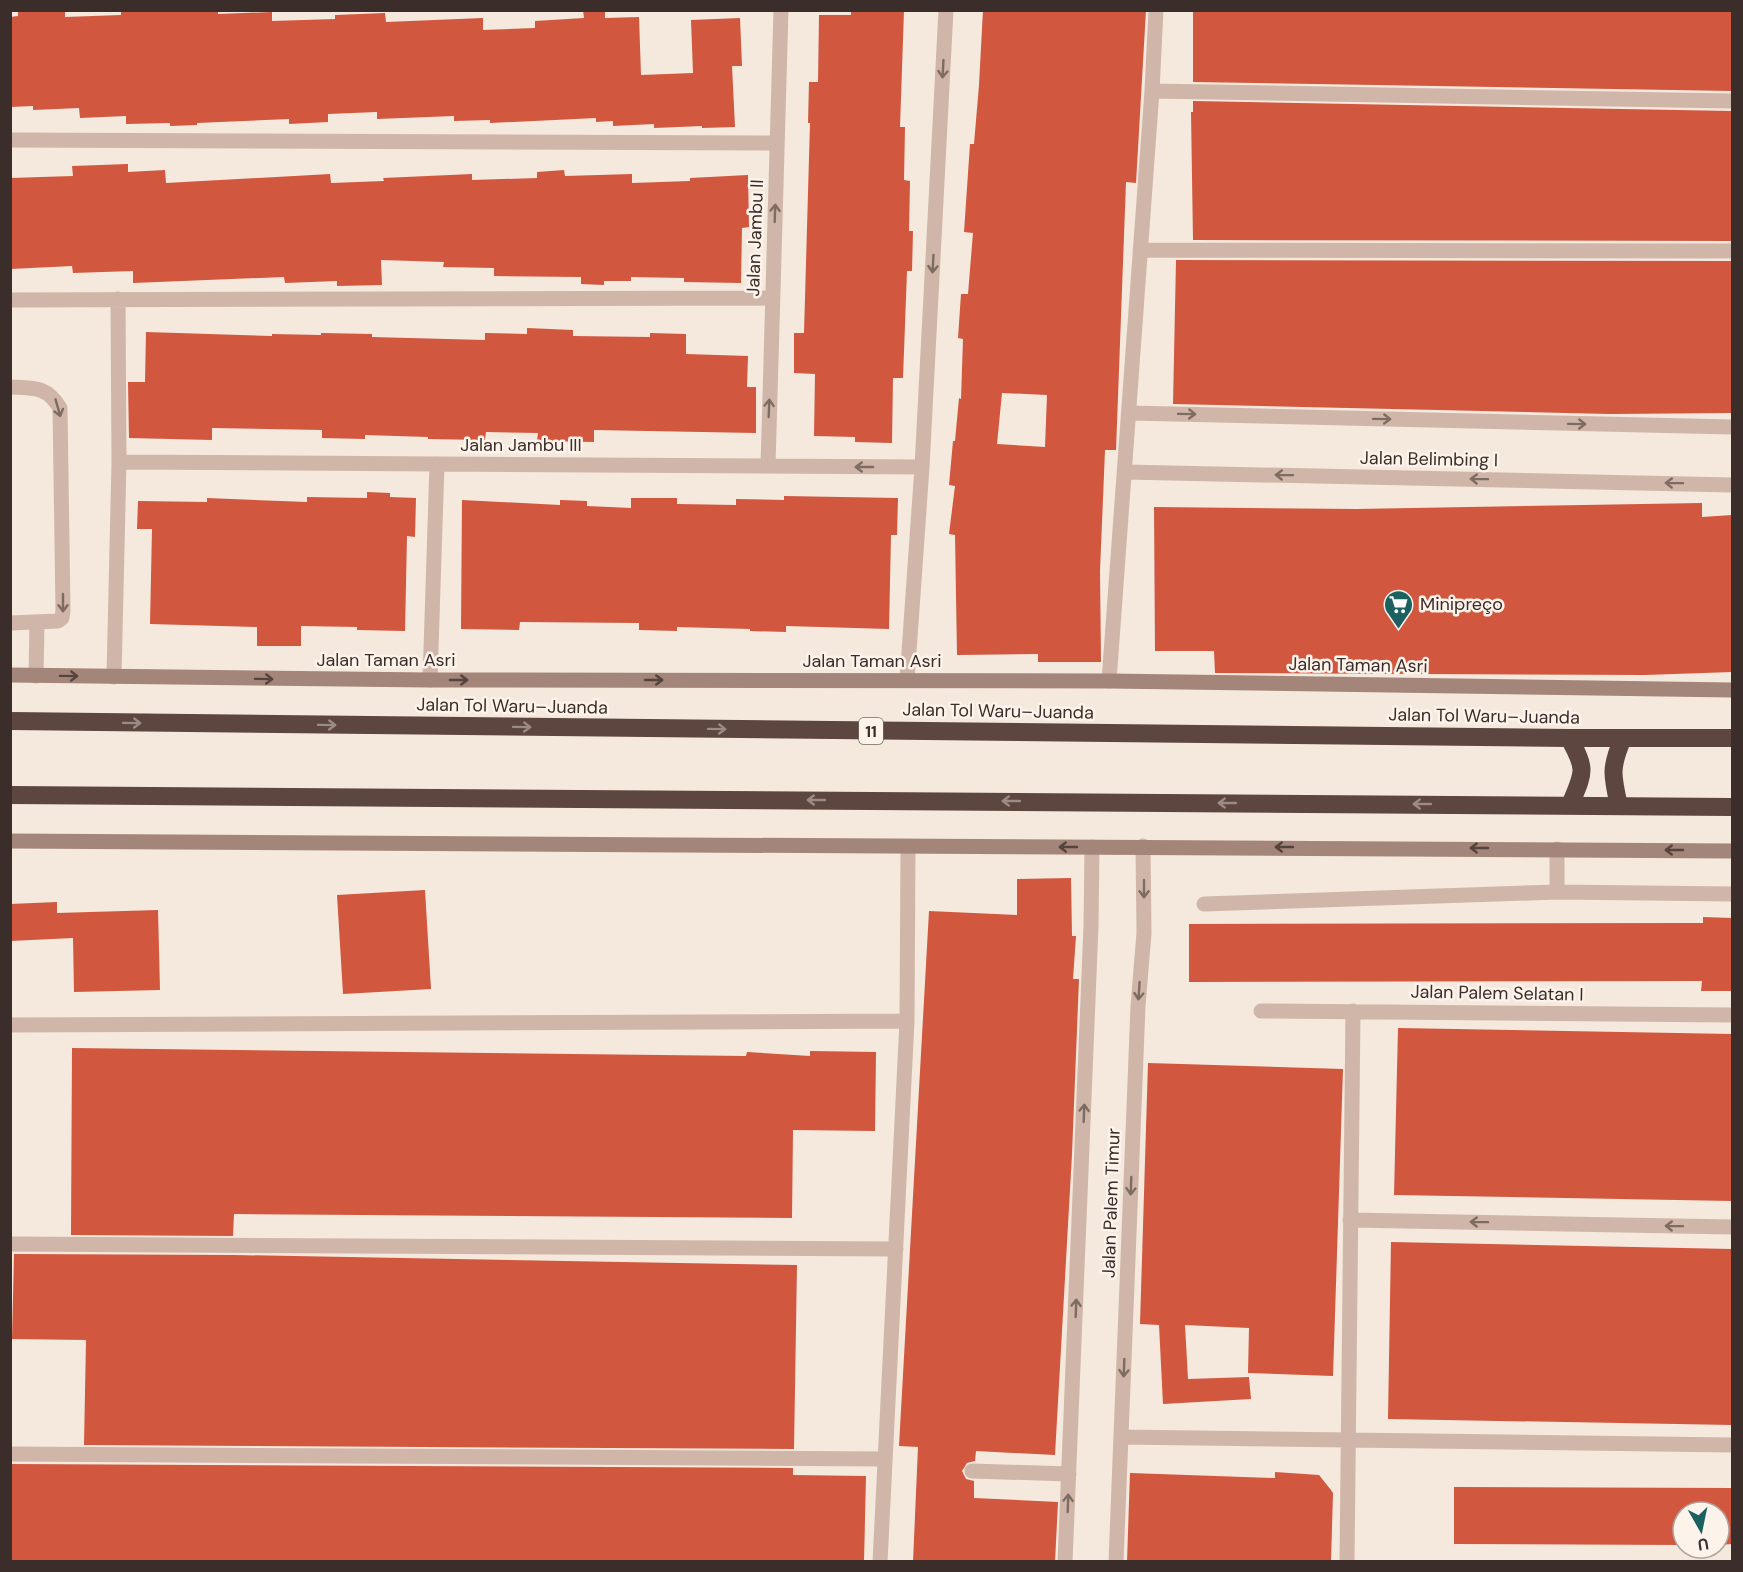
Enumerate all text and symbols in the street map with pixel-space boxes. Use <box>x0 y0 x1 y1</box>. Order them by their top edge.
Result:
one-way arrow <box>937 58 948 78</box>
street label: Jalan Jambu II <box>741 179 769 297</box>
one-way arrow <box>769 203 781 223</box>
one-way arrow <box>927 253 938 273</box>
one-way arrow <box>764 398 775 418</box>
one-way arrow <box>53 399 64 418</box>
one-way arrow <box>1177 408 1197 420</box>
one-way arrow <box>1372 413 1392 425</box>
one-way arrow <box>1567 418 1587 429</box>
street label: Jalan Jambu III <box>460 433 582 457</box>
street label: Jalan Belimbing I <box>1360 446 1498 472</box>
one-way arrow <box>854 461 874 472</box>
one-way arrow <box>1275 470 1295 481</box>
one-way arrow <box>1470 474 1490 485</box>
one-way arrow <box>1665 478 1685 489</box>
supermarket icon: Minipreço <box>1383 588 1415 630</box>
one-way arrow <box>57 592 69 612</box>
place label: Minipreço <box>1420 592 1503 616</box>
street label: Jalan Taman Asri <box>316 648 456 672</box>
street label: Jalan Taman Asri <box>802 649 942 673</box>
street label: Jalan Taman Asri <box>1288 652 1428 678</box>
one-way arrow <box>58 671 78 682</box>
one-way arrow <box>253 673 273 685</box>
one-way arrow <box>448 674 468 686</box>
one-way arrow <box>643 674 663 686</box>
street label: Jalan Tol Waru–Juanda <box>416 692 608 720</box>
street label: Jalan Tol Waru–Juanda <box>902 697 1094 725</box>
street label: Jalan Tol Waru–Juanda <box>1388 702 1580 730</box>
one-way arrow <box>121 717 141 729</box>
road number: 11 <box>859 718 883 744</box>
one-way arrow <box>316 719 336 731</box>
one-way arrow <box>511 721 531 733</box>
one-way arrow <box>706 723 726 735</box>
one-way arrow <box>807 794 827 806</box>
one-way arrow <box>1002 795 1022 807</box>
one-way arrow <box>1218 797 1238 809</box>
one-way arrow <box>1413 798 1433 810</box>
one-way arrow <box>1059 841 1079 853</box>
one-way arrow <box>1275 841 1295 853</box>
one-way arrow <box>1470 843 1490 854</box>
one-way arrow <box>1665 844 1685 856</box>
one-way arrow <box>1138 879 1150 899</box>
street label: Jalan Palem Selatan I <box>1410 979 1584 1007</box>
one-way arrow <box>1134 981 1145 1001</box>
one-way arrow <box>1078 1104 1089 1124</box>
street label: Jalan Palem Timur <box>1096 1127 1126 1278</box>
one-way arrow <box>1126 1176 1137 1196</box>
one-way arrow <box>1470 1216 1490 1228</box>
one-way arrow <box>1665 1220 1685 1232</box>
one-way arrow <box>1070 1299 1081 1319</box>
one-way arrow <box>1118 1358 1130 1378</box>
one-way arrow <box>1062 1494 1073 1514</box>
north arrow <box>1671 1500 1731 1560</box>
text: U <box>1696 1533 1710 1556</box>

